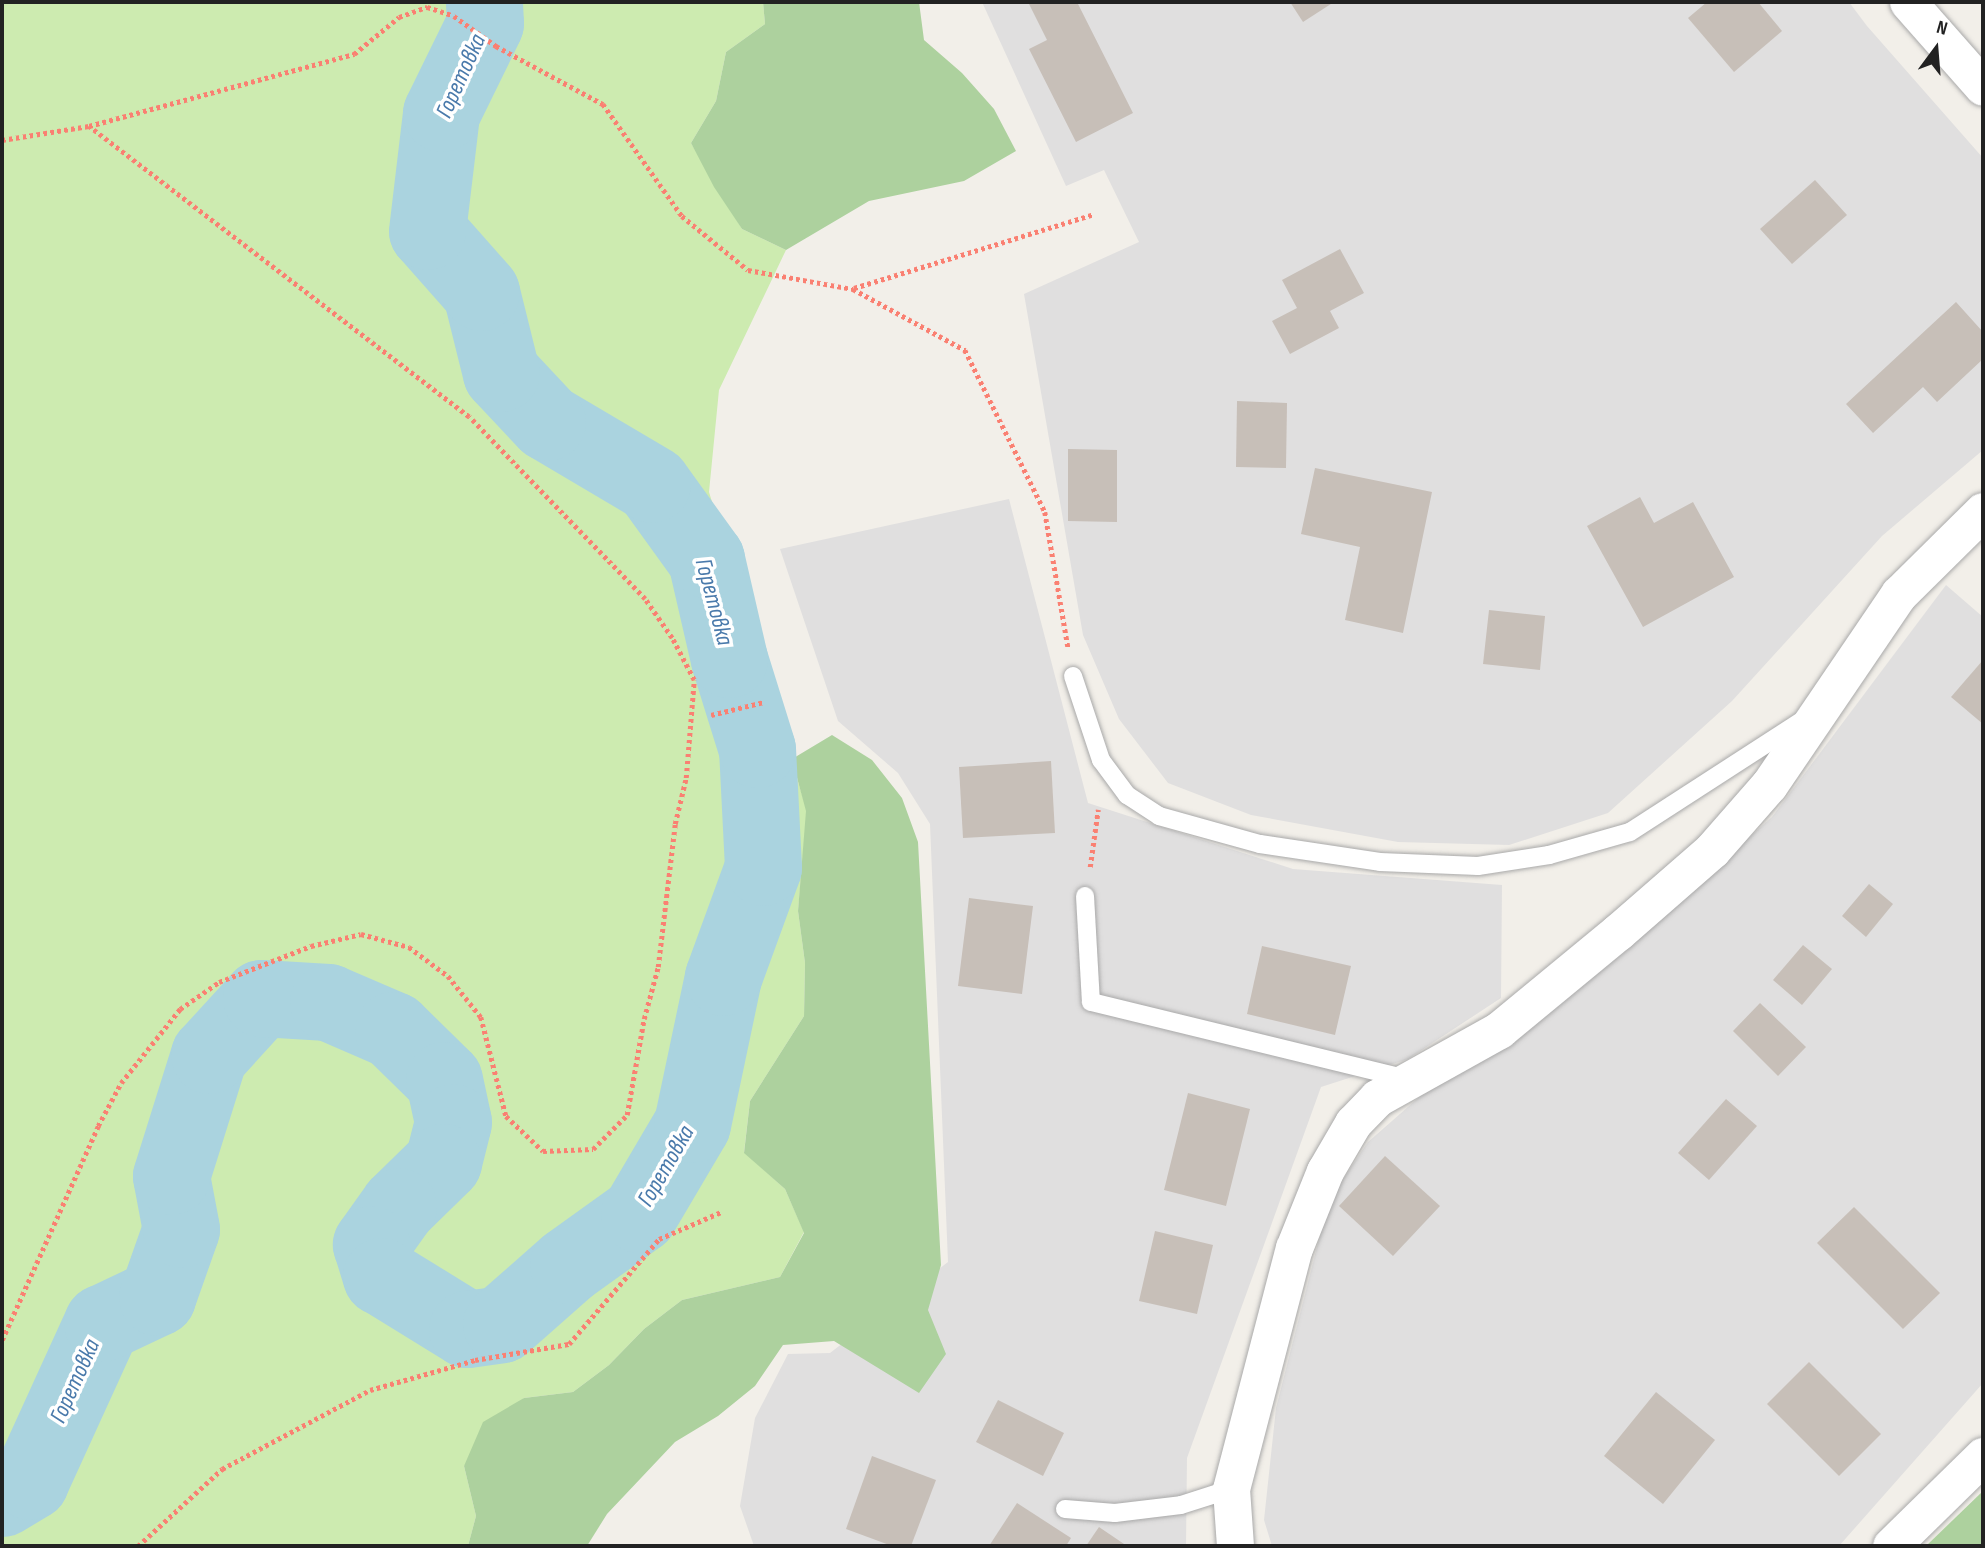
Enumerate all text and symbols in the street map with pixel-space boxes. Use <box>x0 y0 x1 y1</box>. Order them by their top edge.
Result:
north arrow <box>1901 14 1971 84</box>
text: N <box>1934 16 1950 41</box>
water label: Горетовка <box>430 30 492 122</box>
water label: Горетовка <box>689 555 739 649</box>
water label: Горетовка <box>631 1120 701 1212</box>
water label: Горетовка <box>44 1335 106 1427</box>

